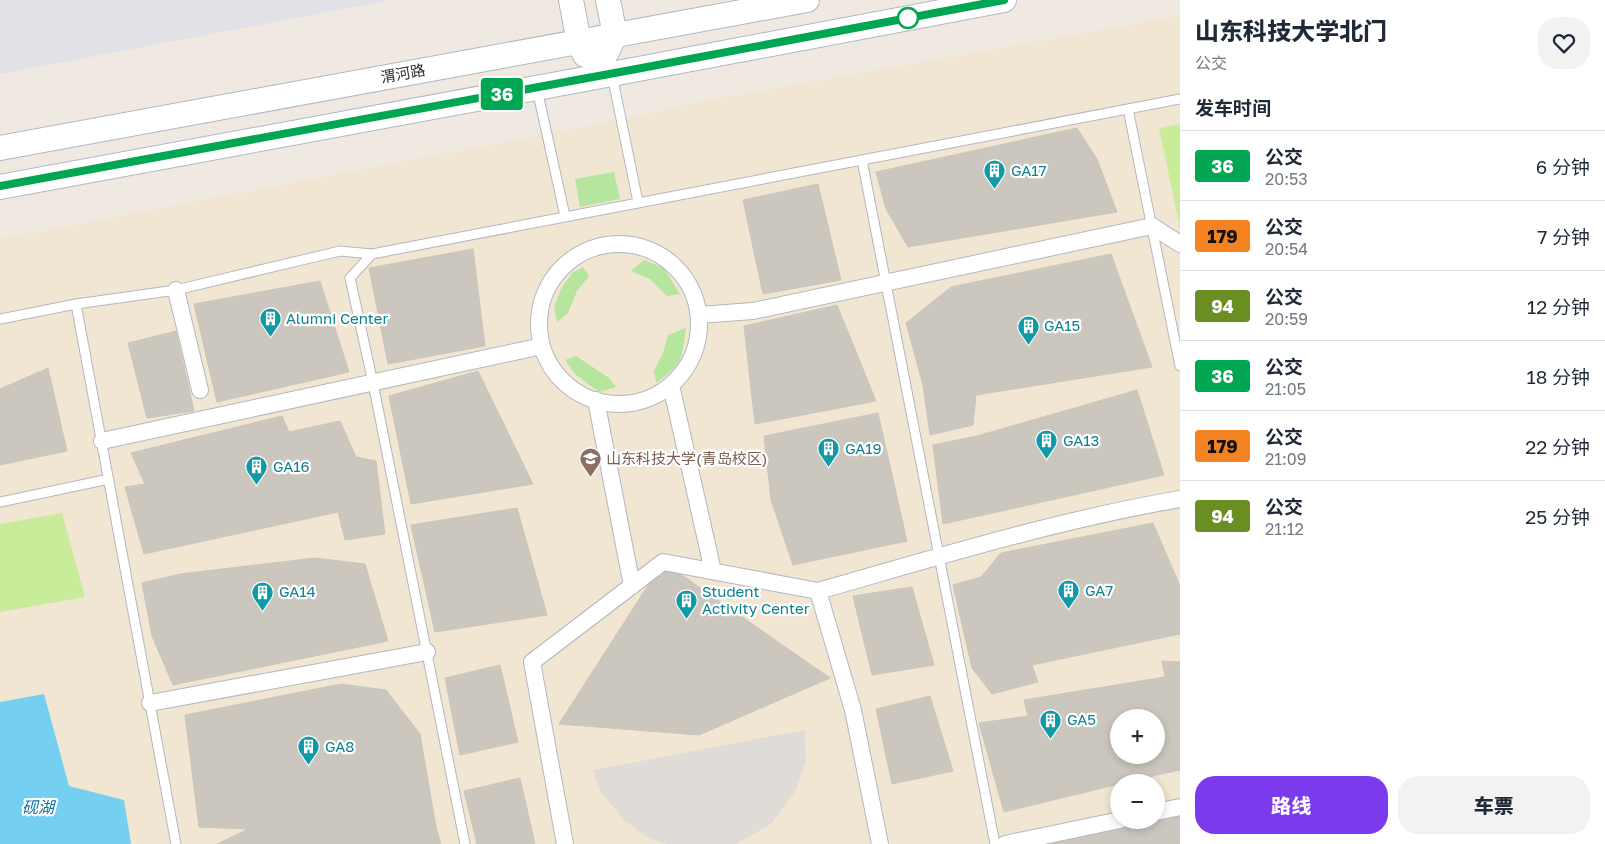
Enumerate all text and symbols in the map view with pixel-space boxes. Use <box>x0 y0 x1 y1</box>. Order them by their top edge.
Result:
unlabelled marker <box>897 7 919 29</box>
text: 山东科技大学北门 <box>1195 16 1387 45</box>
button: heart <box>1538 17 1590 69</box>
text: 公交 <box>1195 53 1227 73</box>
street label: 渭河路 <box>379 60 427 86</box>
line badge: 36 <box>480 78 524 110</box>
text: 36 <box>491 83 513 105</box>
text: 发车时间 <box>1195 96 1271 119</box>
text: 公交 <box>1265 145 1303 168</box>
text: 36 <box>1211 155 1234 177</box>
text: 6 分钟 <box>1536 155 1590 178</box>
building icon: GA17 <box>983 159 1007 190</box>
place label: GA17 <box>1011 161 1047 179</box>
text: 20:53 <box>1265 169 1308 189</box>
text: 公交 <box>1265 215 1303 238</box>
text: 179 <box>1207 225 1238 247</box>
text: 7 分钟 <box>1537 225 1590 248</box>
text: 20:54 <box>1265 239 1308 259</box>
text: 公交 <box>1265 285 1303 308</box>
text: 94 <box>1211 295 1234 317</box>
text: 12 分钟 <box>1527 295 1590 318</box>
building icon: Alumni Center <box>258 307 282 338</box>
place label: Alumni Center <box>286 309 389 327</box>
text: 20:59 <box>1265 309 1308 329</box>
building icon: GA15 <box>1016 314 1040 345</box>
place label: GA15 <box>1044 316 1080 334</box>
text: 公交 <box>1265 355 1303 378</box>
text: 36 <box>1211 365 1234 387</box>
text: 18 分钟 <box>1526 365 1590 388</box>
text: 21:05 <box>1265 379 1306 399</box>
text: 公交 <box>1265 425 1303 448</box>
building icon: GA13 <box>1035 429 1059 460</box>
place label: GA13 <box>1063 431 1099 449</box>
text: 179 <box>1207 435 1238 457</box>
text: 22 分钟 <box>1525 435 1590 458</box>
building icon: GA19 <box>817 437 841 468</box>
place label: GA19 <box>845 439 882 457</box>
school or university icon: 山东科技大学(青岛校区) <box>578 447 602 478</box>
place label: 山东科技大学(青岛校区) <box>606 449 767 467</box>
text: 21:09 <box>1265 449 1306 469</box>
building icon: GA16 <box>245 455 269 486</box>
place label: GA16 <box>273 457 310 475</box>
text: 公交 <box>1265 495 1303 518</box>
text: 94 <box>1211 505 1234 527</box>
text: 25 分钟 <box>1525 505 1590 528</box>
text: 21:12 <box>1265 519 1304 539</box>
building icon: GA7 <box>1057 579 1081 610</box>
building icon: GA14 <box>251 580 275 611</box>
place label: GA7 <box>1085 581 1113 599</box>
place label: GA14 <box>279 582 316 600</box>
place label: Student Activity Center <box>702 582 810 617</box>
building icon: Student Activity Center <box>674 589 698 620</box>
building icon: GA5 <box>1039 708 1063 739</box>
map controls <box>1110 709 1165 829</box>
button: + <box>1110 709 1165 764</box>
place label: GA5 <box>1067 710 1096 728</box>
building icon: GA8 <box>297 735 321 766</box>
place label: GA8 <box>325 737 354 755</box>
button: − <box>1110 774 1165 829</box>
button: 路线 <box>1195 776 1388 834</box>
button: 车票 <box>1398 776 1590 834</box>
water label: 砚湖 <box>22 797 57 817</box>

